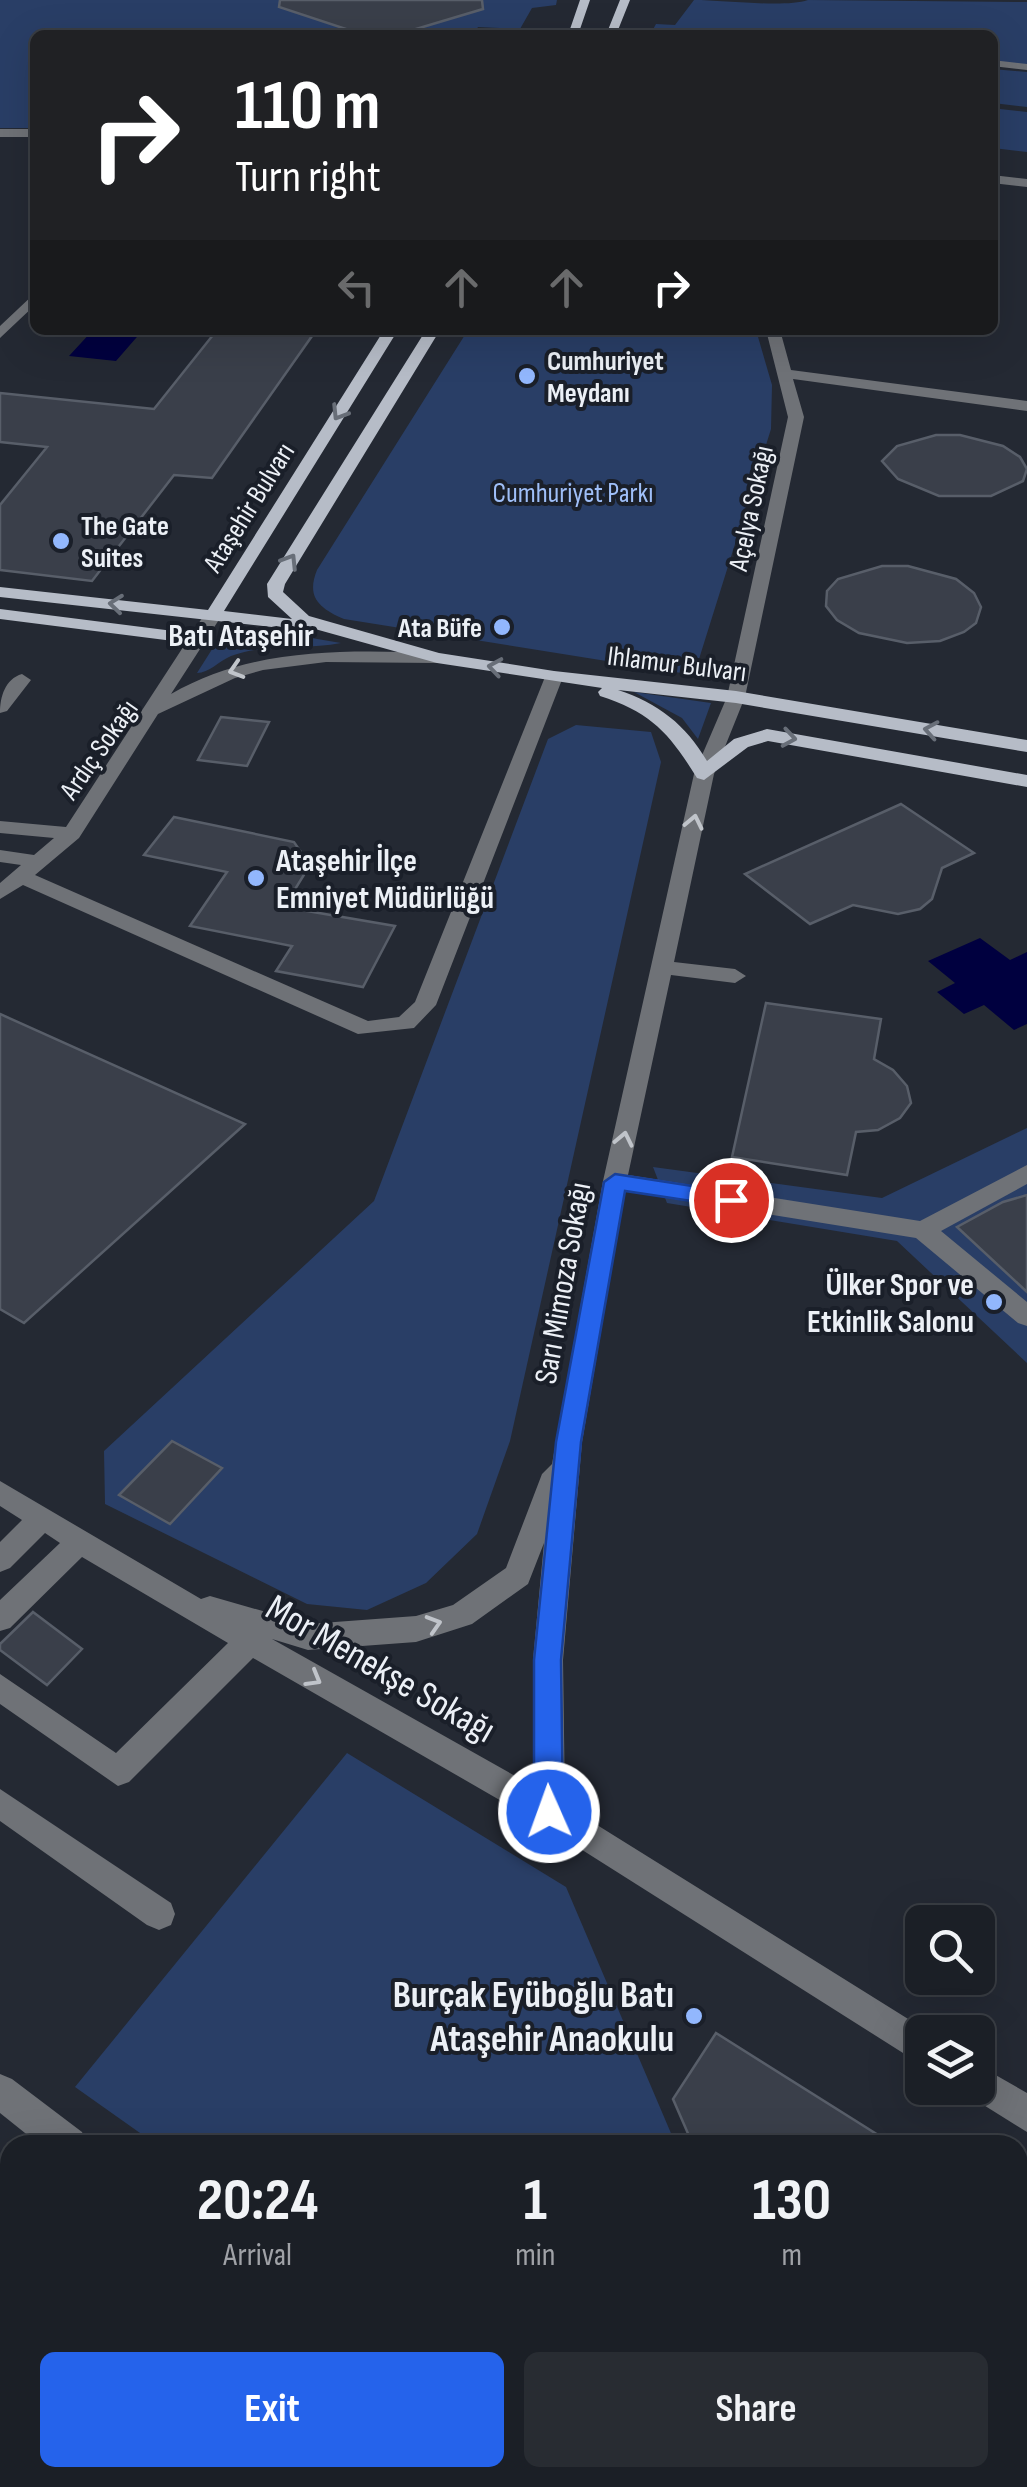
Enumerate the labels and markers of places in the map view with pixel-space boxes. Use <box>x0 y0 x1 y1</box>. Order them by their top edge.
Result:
place label: Cumhuriyet Meydanı <box>547 345 664 410</box>
marker: Cumhuriyet Meydanı <box>516 365 538 387</box>
place label: The Gate Suites <box>81 510 169 575</box>
marker: The Gate Suites <box>50 530 72 552</box>
place label: Ata Büfe <box>397 612 482 645</box>
marker: Ata Büfe <box>491 616 513 638</box>
place label: Ataşehir İlçe Emniyet Müdürlüğü <box>275 842 494 918</box>
marker: Ataşehir İlçe Emniyet Müdürlüğü <box>245 867 267 889</box>
pin <box>689 1158 774 1243</box>
place label: Ülker Spor ve Etkinlik Salonu <box>807 1266 974 1342</box>
marker: Ülker Spor ve Etkinlik Salonu <box>983 1291 1005 1313</box>
place label: Burçak Eyüboğlu Batı Ataşehir Anaokulu <box>393 1973 674 2062</box>
marker: Burçak Eyüboğlu Batı Ataşehir Anaokulu <box>683 2005 705 2027</box>

